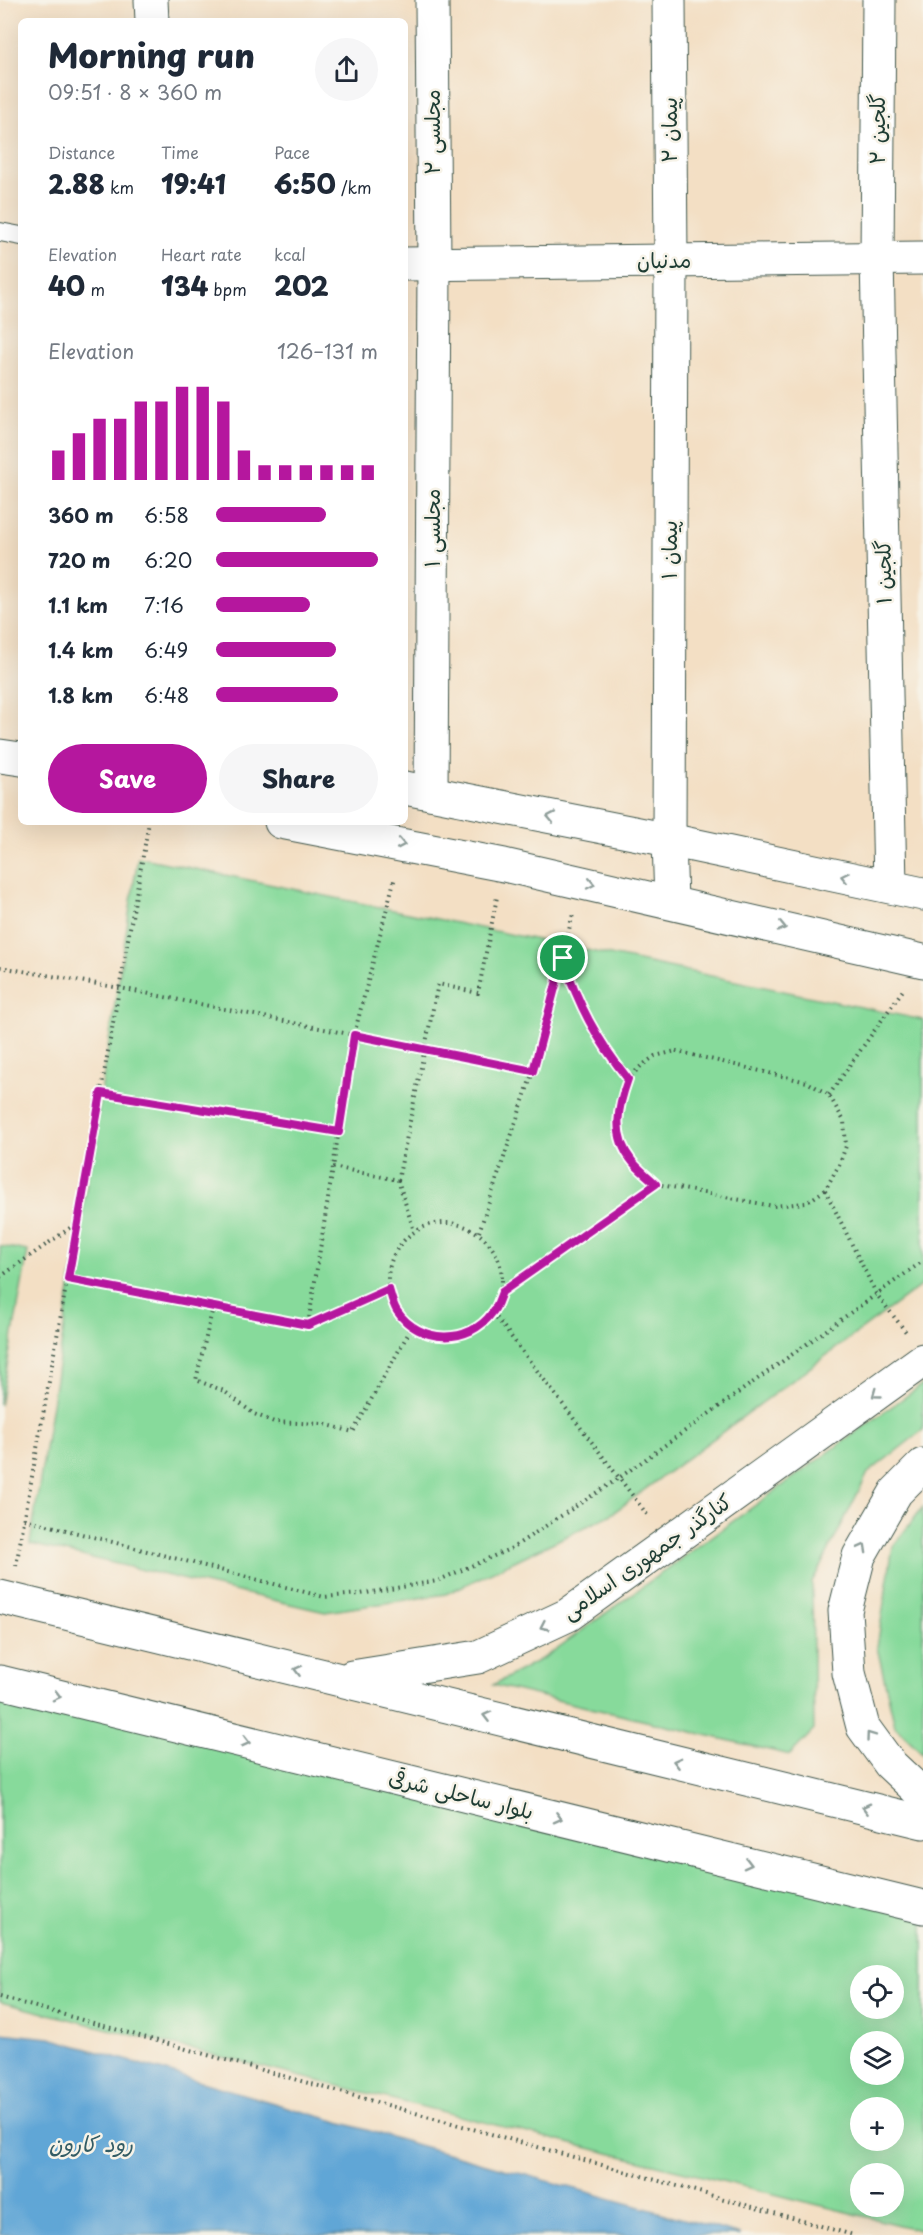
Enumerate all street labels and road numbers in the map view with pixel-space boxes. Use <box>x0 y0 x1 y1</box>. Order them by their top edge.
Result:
street label: مجلسی ۲ <box>415 89 447 175</box>
street label: گلجین ۲ <box>860 94 892 164</box>
street label: پیمان ۲ <box>652 97 684 163</box>
street label: مدنیان <box>636 243 691 275</box>
street label: مجلسی ۱ <box>415 489 447 567</box>
street label: پیمان ۱ <box>652 520 684 580</box>
street label: گلجین ۱ <box>865 540 899 604</box>
street label: کنارگذر جمهوری اسلامی <box>554 1484 738 1626</box>
street label: بلوار ساحلی شرقی <box>386 1760 537 1826</box>

